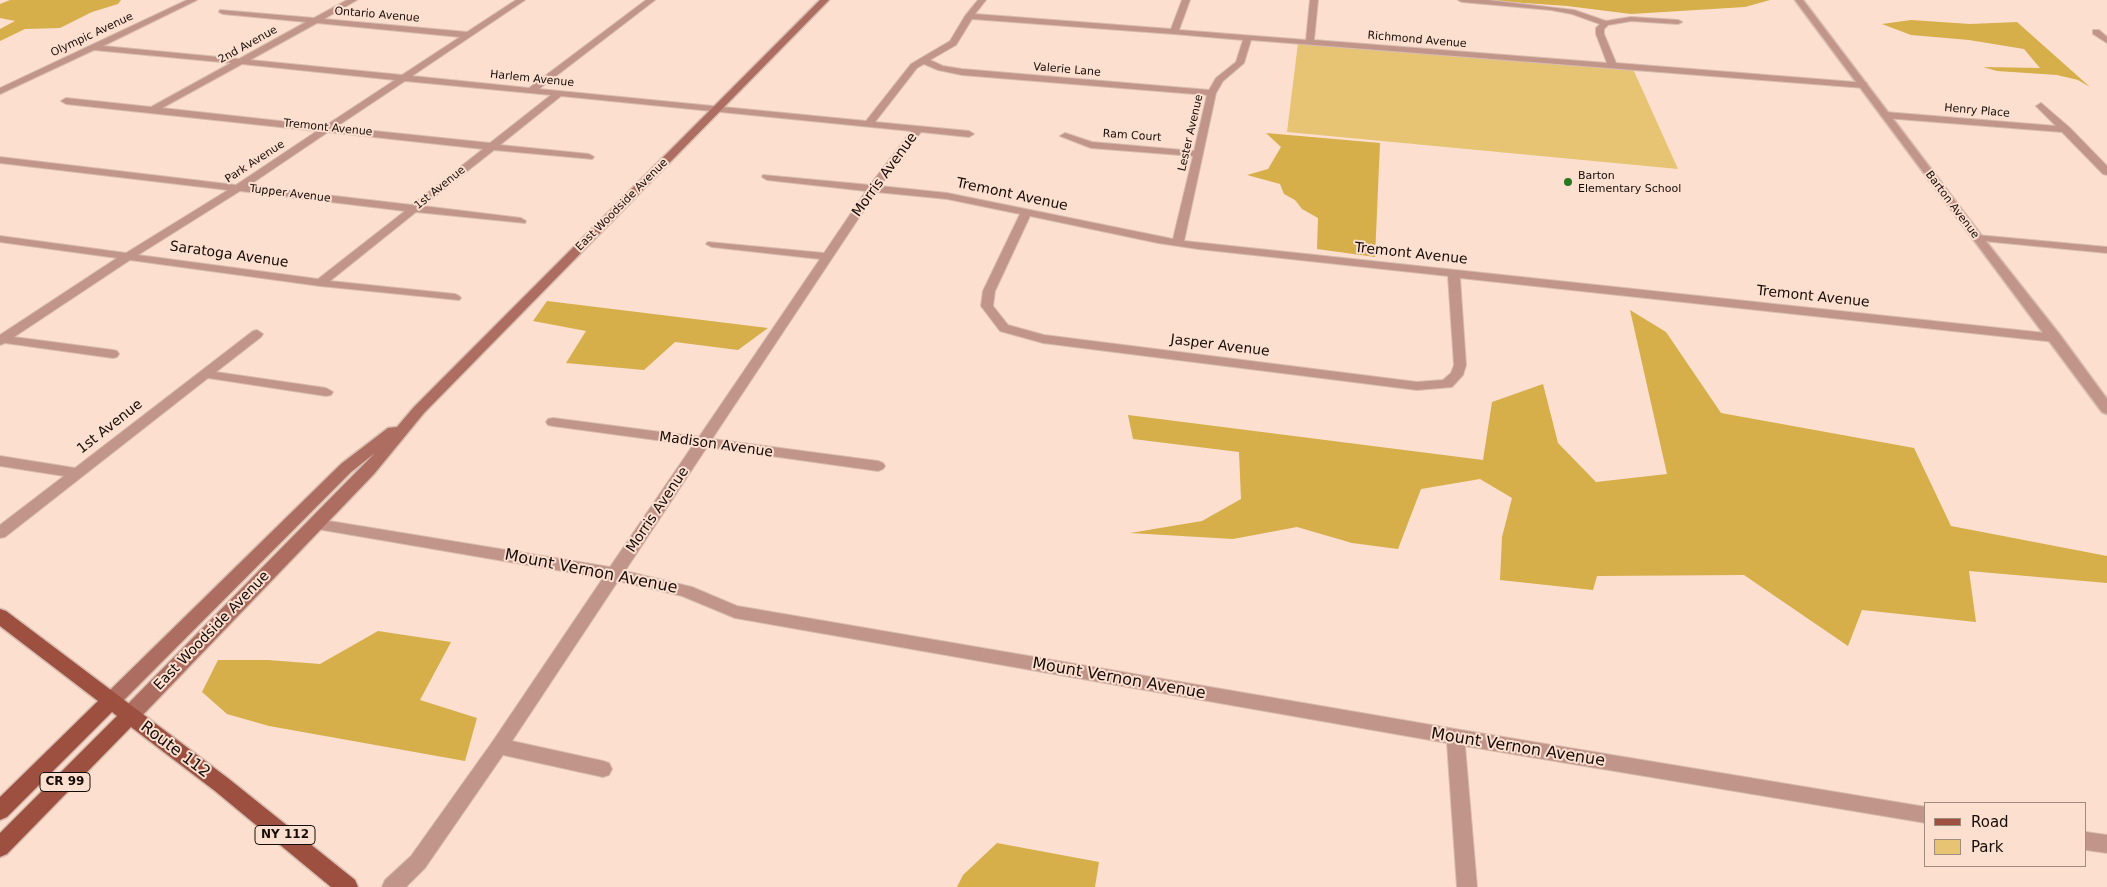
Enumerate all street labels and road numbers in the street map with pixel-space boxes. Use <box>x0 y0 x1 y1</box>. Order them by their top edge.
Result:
street label: Ontario Avenue <box>334 5 420 25</box>
street label: Olympic Avenue <box>49 10 135 60</box>
street label: 2nd Avenue <box>216 23 280 67</box>
street label: Richmond Avenue <box>1367 29 1467 51</box>
street label: Valerie Lane <box>1033 60 1101 80</box>
street label: Harlem Avenue <box>489 68 575 90</box>
street label: Lester Avenue <box>1176 93 1206 173</box>
street label: Henry Place <box>1944 102 2010 120</box>
street label: Tremont Avenue <box>283 117 373 139</box>
street label: Ram Court <box>1102 127 1162 145</box>
street label: Morris Avenue <box>849 130 921 220</box>
street label: Park Avenue <box>223 138 287 186</box>
street label: East Woodside Avenue <box>573 156 671 254</box>
street label: 1st Avenue <box>412 164 468 212</box>
street label: Barton Avenue <box>1922 169 1982 241</box>
street label: Tremont Avenue <box>955 175 1069 215</box>
street label: Tupper Avenue <box>249 182 331 206</box>
street label: Saratoga Avenue <box>169 238 289 272</box>
street label: Tremont Avenue <box>1354 240 1468 268</box>
street label: Tremont Avenue <box>1756 283 1870 311</box>
street label: Jasper Avenue <box>1169 332 1271 360</box>
street label: 1st Avenue <box>74 396 146 458</box>
street label: Madison Avenue <box>658 429 774 461</box>
street label: Morris Avenue <box>623 464 693 556</box>
street label: Mount Vernon Avenue <box>503 546 679 598</box>
street label: East Woodside Avenue <box>151 568 273 694</box>
street label: Mount Vernon Avenue <box>1031 654 1207 704</box>
street label: Route 112 <box>136 718 214 782</box>
street label: Mount Vernon Avenue <box>1430 725 1606 771</box>
road number: CR 99 <box>40 772 90 792</box>
road number: NY 112 <box>255 826 315 844</box>

